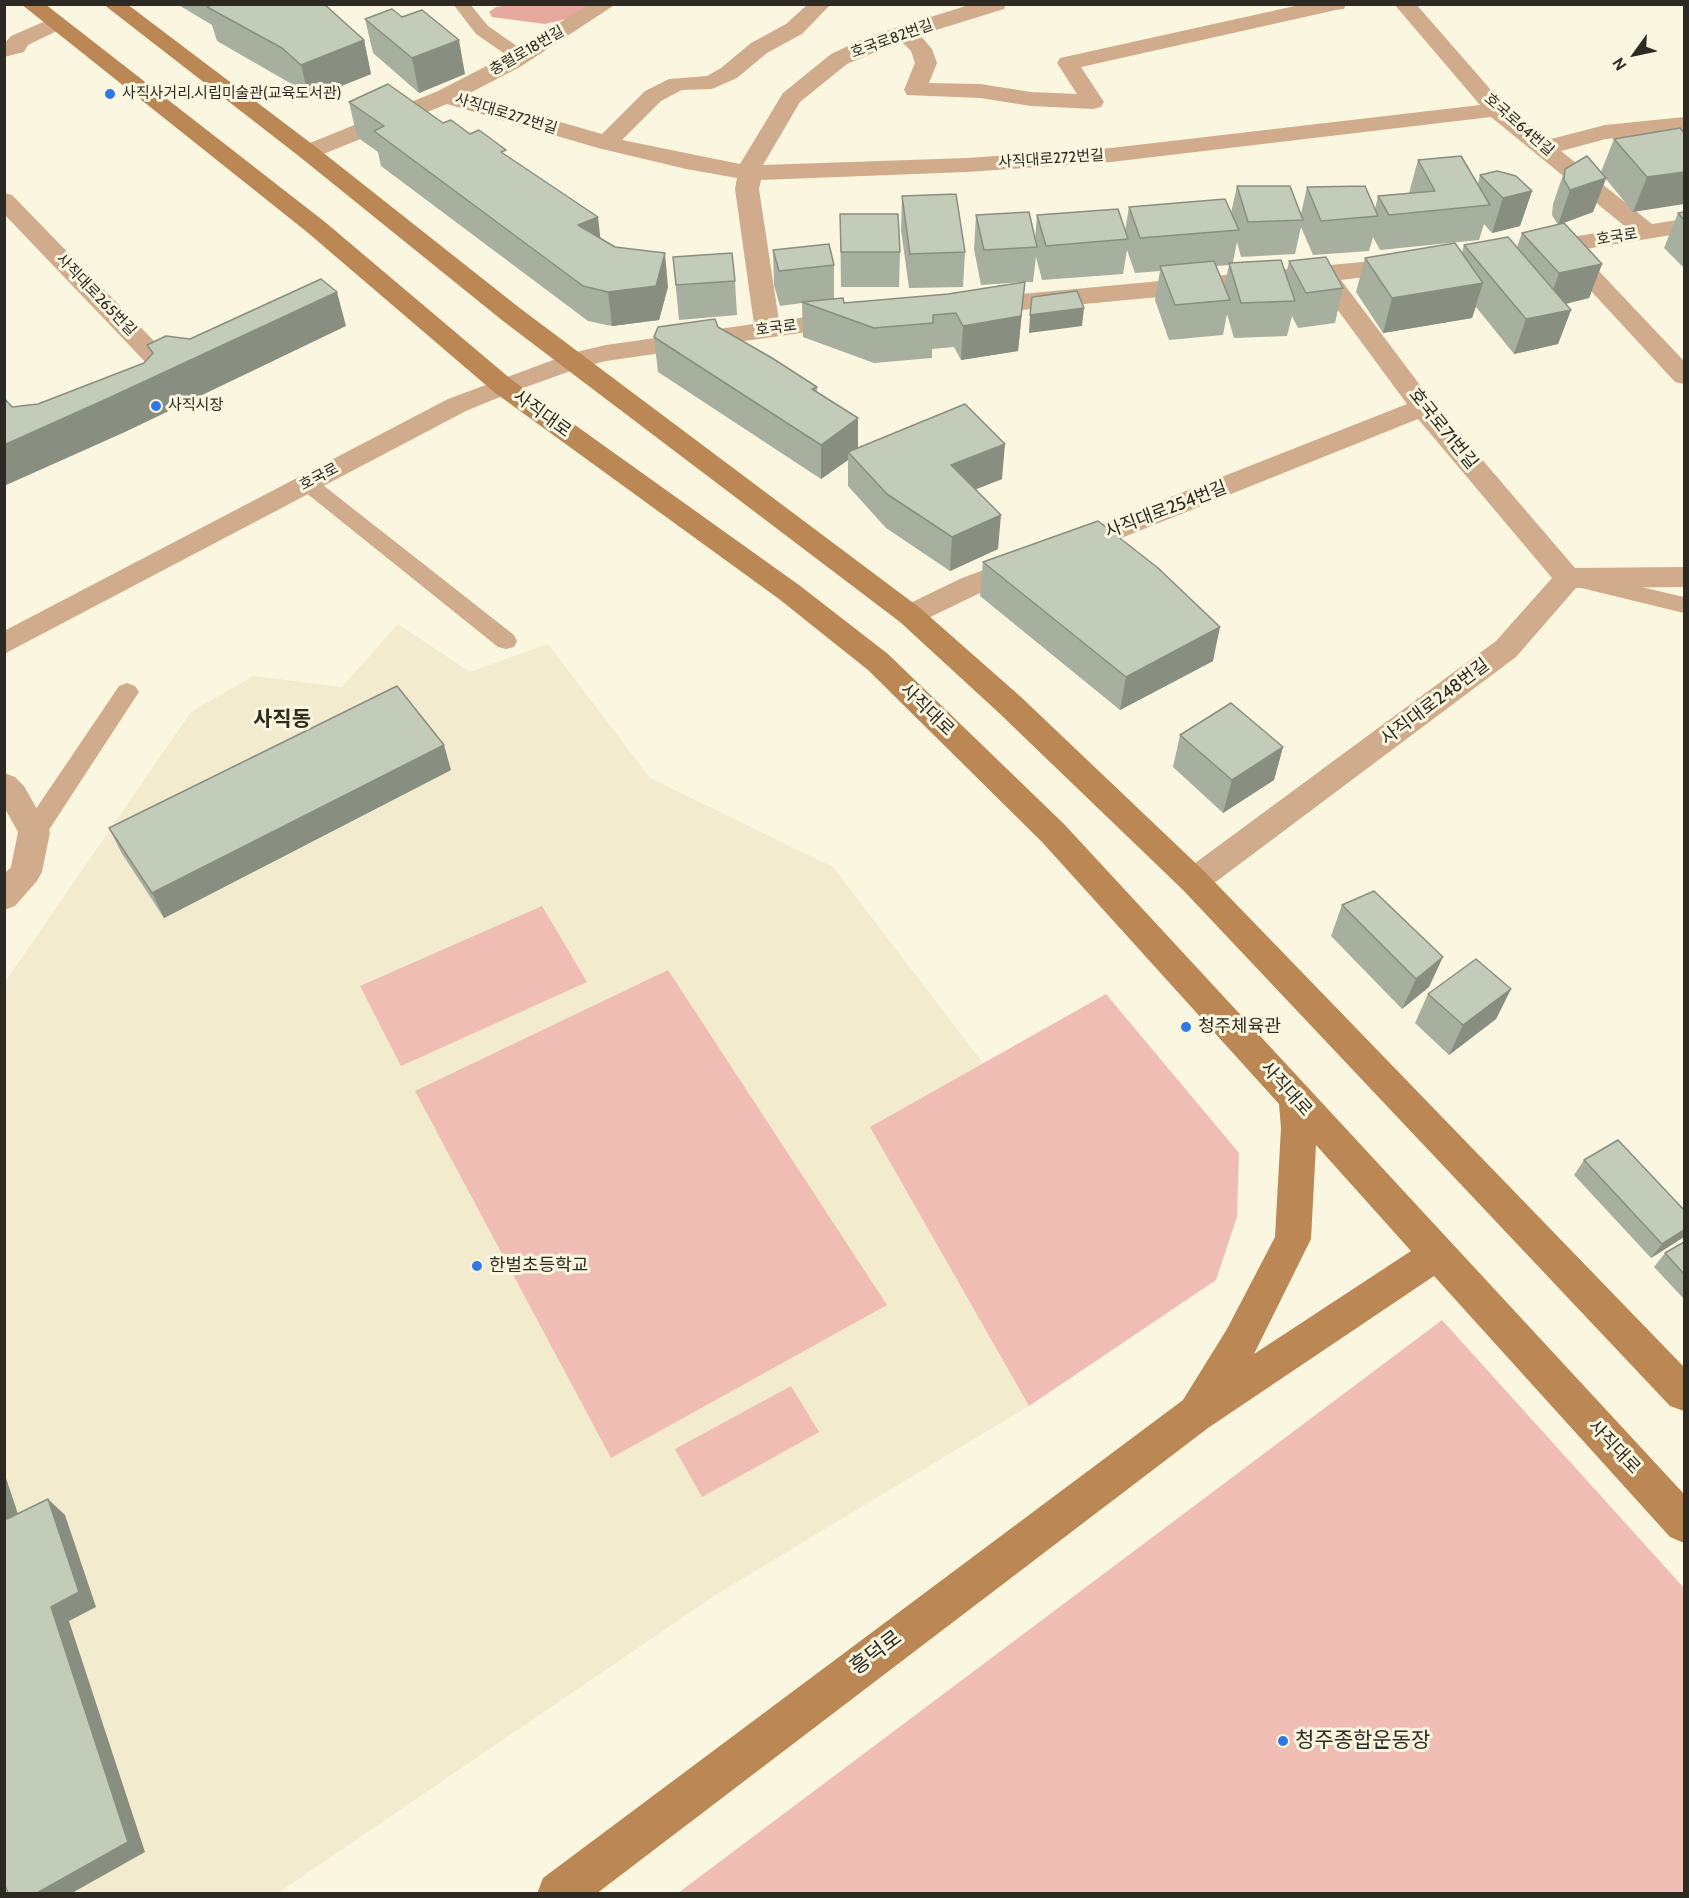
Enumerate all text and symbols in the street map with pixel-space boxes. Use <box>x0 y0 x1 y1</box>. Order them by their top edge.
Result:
street label: 호국로82번길 <box>849 16 935 62</box>
street label: 충렬로18번길 <box>487 22 567 80</box>
north arrow <box>1605 24 1665 84</box>
text: N <box>1608 54 1631 74</box>
place label: 사직사거리.시립미술관(교육도서관) <box>122 85 342 103</box>
marker: 사직사거리.시립미술관(교육도서관) <box>103 87 117 101</box>
street label: 사직대로272번길 <box>453 90 559 138</box>
street label: 호국로64번길 <box>1481 90 1557 160</box>
street label: 사직대로272번길 <box>997 146 1105 172</box>
street label: 호국로 <box>1595 225 1639 249</box>
street label: 사직대로265번길 <box>52 250 140 340</box>
street label: 호국로 <box>754 317 798 339</box>
street label: 호국로71번길 <box>1404 384 1482 474</box>
street label: 사직대로 <box>509 386 575 442</box>
place label: 사직시장 <box>168 397 223 415</box>
marker: 사직시장 <box>149 399 163 413</box>
street label: 호국로 <box>296 459 342 495</box>
street label: 사직대로254번길 <box>1102 477 1230 543</box>
street label: 사직대로248번길 <box>1377 654 1493 750</box>
street label: 사직대로 <box>896 679 958 741</box>
district label: 사직동 <box>253 707 311 733</box>
place label: 청주체육관 <box>1198 1016 1281 1038</box>
marker: 청주체육관 <box>1179 1020 1193 1034</box>
street label: 사직대로 <box>1256 1057 1316 1121</box>
place label: 한벌초등학교 <box>489 1255 588 1277</box>
marker: 한벌초등학교 <box>470 1259 484 1273</box>
street label: 사직대로 <box>1584 1415 1644 1479</box>
street label: 흥덕로 <box>845 1625 907 1681</box>
place label: 청주종합운동장 <box>1295 1728 1430 1754</box>
marker: 청주종합운동장 <box>1276 1734 1290 1748</box>

